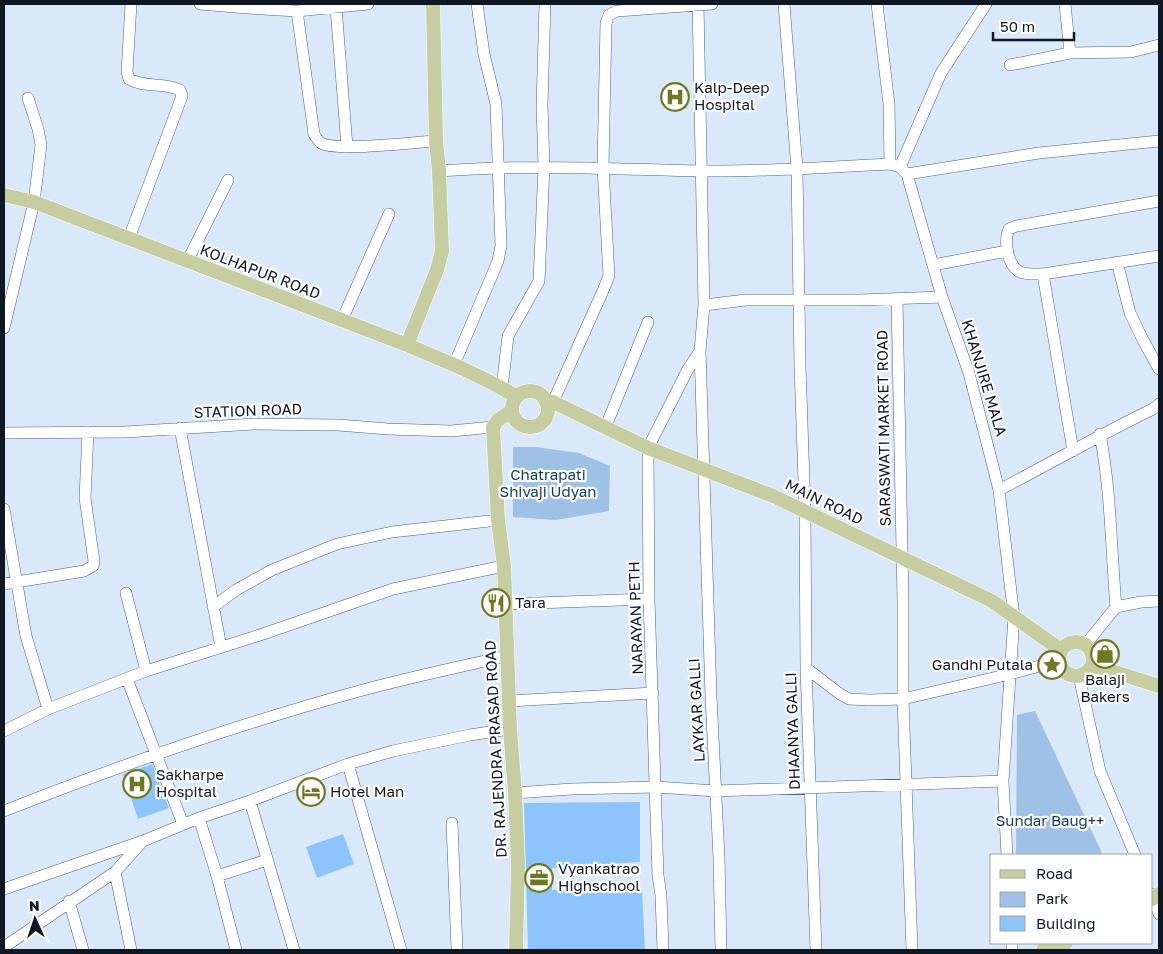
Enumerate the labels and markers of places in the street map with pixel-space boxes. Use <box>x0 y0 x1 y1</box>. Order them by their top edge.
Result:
place label: Kalp-Deep Hospital <box>694 78 770 113</box>
hospital icon: Kalp-Deep Hospital <box>660 82 690 112</box>
restaurant icon: Tara <box>481 588 511 618</box>
place label: Tara <box>515 593 546 611</box>
shop icon: Balaji Bakers <box>1090 639 1120 669</box>
place icon: Gandhi Putala <box>1037 650 1067 680</box>
place label: Gandhi Putala <box>932 655 1033 673</box>
place label: Balaji Bakers <box>1080 670 1130 705</box>
place label: Sakharpe Hospital <box>156 765 224 800</box>
hospital icon: Sakharpe Hospital <box>122 769 152 799</box>
hotel icon: Hotel Man <box>296 777 326 807</box>
place label: Hotel Man <box>330 782 404 800</box>
place label: Vyankatrao Highschool <box>558 859 640 894</box>
office icon: Vyankatrao Highschool <box>524 863 554 893</box>

